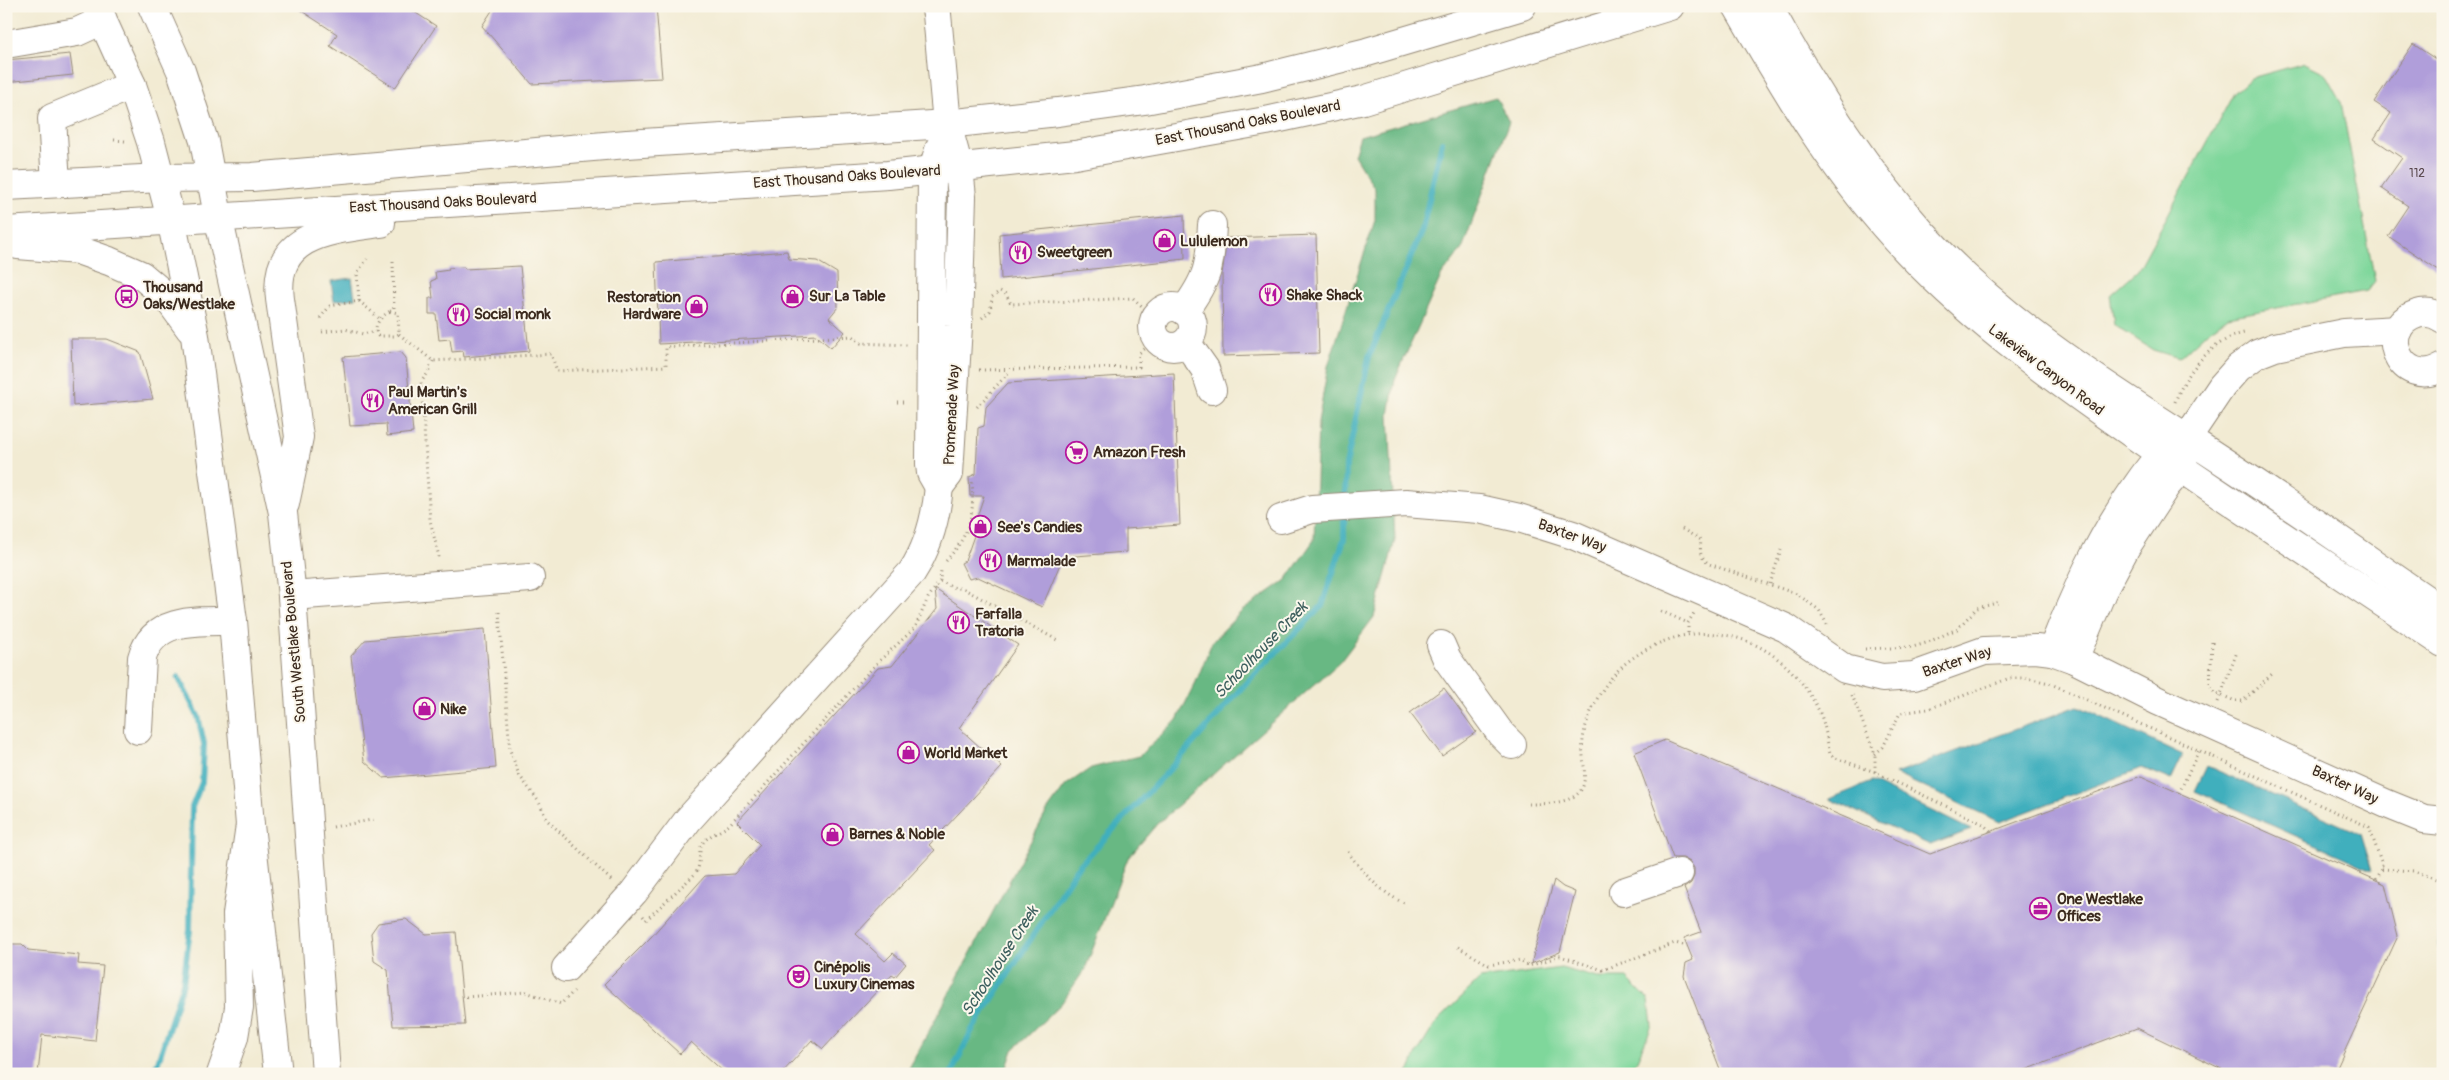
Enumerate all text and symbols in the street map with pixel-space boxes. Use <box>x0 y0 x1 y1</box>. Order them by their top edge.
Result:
street label: East Thousand Oaks Boulevard <box>1154 96 1342 150</box>
street label: East Thousand Oaks Boulevard <box>753 161 941 193</box>
house number: 112 <box>2409 166 2425 181</box>
street label: East Thousand Oaks Boulevard <box>349 189 537 217</box>
shop icon: Lululemon <box>1152 229 1176 253</box>
place label: Lululemon <box>1180 232 1248 251</box>
restaurant icon: Sweetgreen <box>1009 240 1033 264</box>
place label: Sweetgreen <box>1037 243 1113 262</box>
place label: Thousand Oaks/Westlake <box>142 278 236 314</box>
restaurant icon: Shake Shack <box>1258 283 1282 307</box>
bus stop icon: Thousand Oaks/Westlake <box>115 284 139 308</box>
shop icon: Sur La Table <box>781 284 805 308</box>
place label: Shake Shack <box>1286 286 1363 305</box>
place label: Sur La Table <box>809 287 886 306</box>
place label: Restoration Hardware <box>607 288 682 324</box>
shop icon: Restoration Hardware <box>685 294 709 318</box>
restaurant icon: Social monk <box>446 302 470 326</box>
place label: Social monk <box>474 305 552 324</box>
street label: Lakeview Canyon Road <box>1984 320 2108 420</box>
street label: Promenade Way <box>940 364 964 466</box>
place label: Paul Martin's American Grill <box>388 383 477 419</box>
restaurant icon: Paul Martin's American Grill <box>360 389 384 413</box>
supermarket icon: Amazon Fresh <box>1065 440 1089 464</box>
place label: Amazon Fresh <box>1093 443 1185 462</box>
shop icon: See's Candies <box>969 515 993 539</box>
street label: Baxter Way <box>1535 515 1609 557</box>
place label: See's Candies <box>997 518 1082 537</box>
restaurant icon: Marmalade <box>979 549 1003 573</box>
place label: Marmalade <box>1007 552 1076 571</box>
street label: South Westlake Boulevard <box>277 560 311 724</box>
water label: Schoolhouse Creek <box>1210 597 1313 702</box>
place label: Farfalla Tratoria <box>974 605 1024 641</box>
restaurant icon: Farfalla Tratoria <box>947 611 971 635</box>
street label: Baxter Way <box>1920 642 1994 682</box>
shop icon: Nike <box>412 697 436 721</box>
place label: Nike <box>440 700 467 719</box>
shop icon: World Market <box>896 741 920 765</box>
place label: World Market <box>924 744 1008 763</box>
street label: Baxter Way <box>2309 761 2382 809</box>
shop icon: Barnes & Noble <box>821 822 845 846</box>
place label: Barnes & Noble <box>849 825 945 844</box>
place label: One Westlake Offices <box>2057 890 2143 926</box>
office icon: One Westlake Offices <box>2029 896 2053 920</box>
water label: Schoolhouse Creek <box>957 901 1044 1019</box>
place label: Cinépolis Luxury Cinemas <box>814 958 915 994</box>
theatre icon: Cinépolis Luxury Cinemas <box>786 964 810 988</box>

